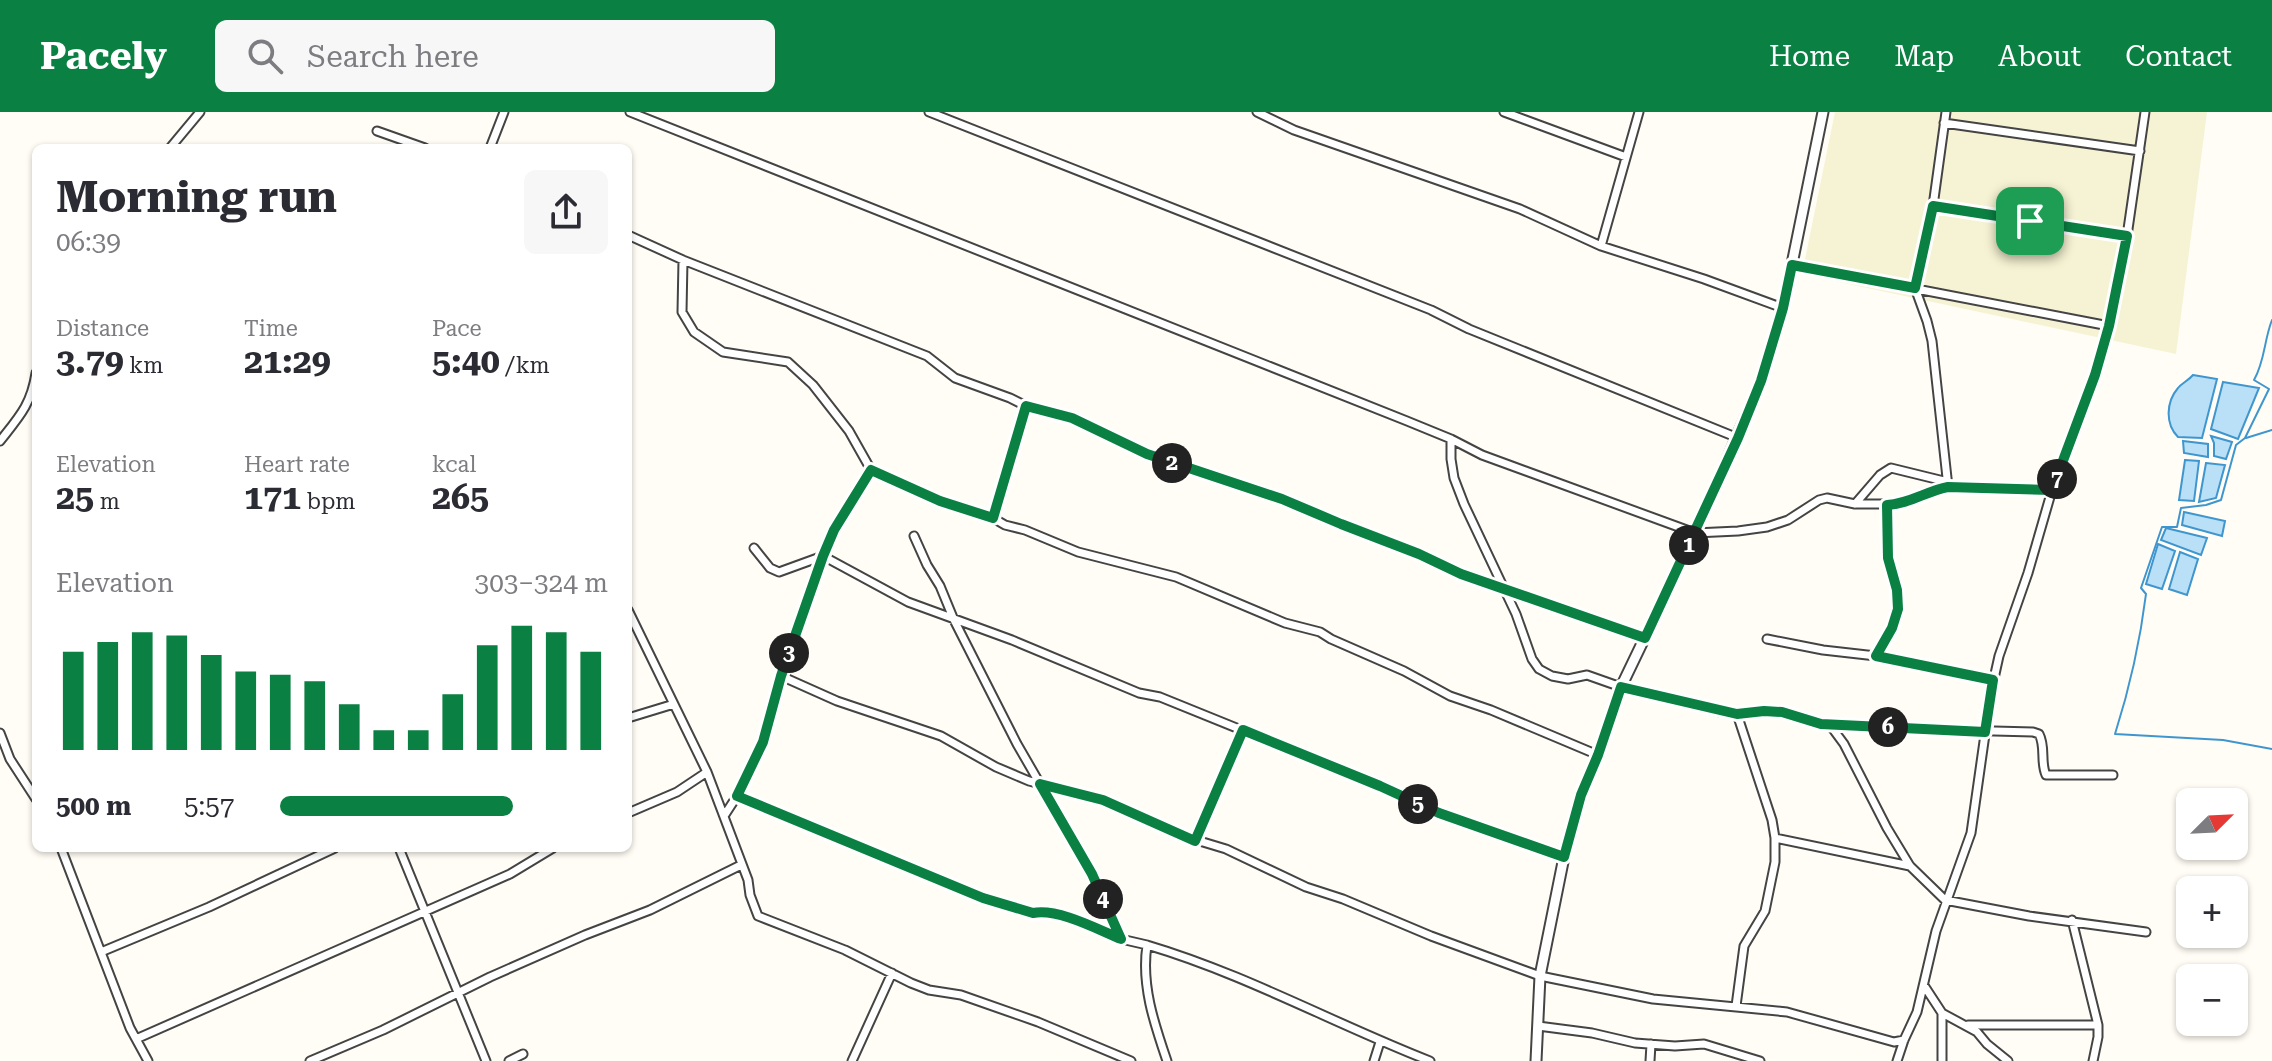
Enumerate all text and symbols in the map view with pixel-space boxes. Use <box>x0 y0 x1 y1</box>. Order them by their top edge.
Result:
search box <box>215 20 775 92</box>
text: Pacely <box>40 34 167 78</box>
icon: search <box>243 34 287 78</box>
text: Search here <box>307 39 479 74</box>
text: Home <box>1769 40 1850 73</box>
text: Map <box>1894 40 1954 73</box>
text: About <box>1998 40 2081 73</box>
text: Contact <box>2125 40 2232 73</box>
button: share <box>524 170 608 254</box>
text: Morning run <box>56 171 337 223</box>
pin <box>1996 187 2064 255</box>
icon: arrive <box>2008 199 2052 243</box>
text: 06:39 <box>56 227 121 257</box>
text: Distance <box>56 316 149 341</box>
text: Time <box>244 316 298 341</box>
text: Pace <box>432 316 482 341</box>
text: 3.79 <box>56 341 124 381</box>
text: 21:29 <box>244 341 331 381</box>
text: 5:40 <box>432 341 500 381</box>
text: km <box>124 353 163 378</box>
text: /km <box>500 353 550 378</box>
pin: 2 <box>1152 443 1192 483</box>
text: 2 <box>1166 450 1178 475</box>
text: Elevation <box>56 452 156 477</box>
text: Heart rate <box>244 452 350 477</box>
text: kcal <box>432 452 476 477</box>
pin: 7 <box>2037 459 2077 499</box>
text: 7 <box>2051 466 2063 491</box>
text: 25 <box>56 477 94 517</box>
text: 171 <box>244 477 301 517</box>
text: 265 <box>432 477 489 517</box>
text: m <box>94 489 120 514</box>
text: bpm <box>301 489 355 514</box>
pin: 1 <box>1669 525 1709 565</box>
text: 1 <box>1683 532 1695 557</box>
text: Elevation <box>56 568 174 598</box>
text: 303–324 m <box>475 568 608 598</box>
pin: 3 <box>769 633 809 673</box>
text: 3 <box>783 640 795 665</box>
pin: 6 <box>1868 707 1908 747</box>
text: 6 <box>1882 714 1894 739</box>
pin: 5 <box>1398 784 1438 824</box>
north arrow <box>2176 788 2248 860</box>
map controls <box>2176 788 2248 1036</box>
text: 500 m <box>56 791 131 821</box>
text: 5:57 <box>184 791 234 821</box>
text: 5 <box>1412 791 1424 816</box>
button: + <box>2176 876 2248 948</box>
pin: 4 <box>1083 879 1123 919</box>
text: 4 <box>1097 886 1109 911</box>
button: − <box>2176 964 2248 1036</box>

